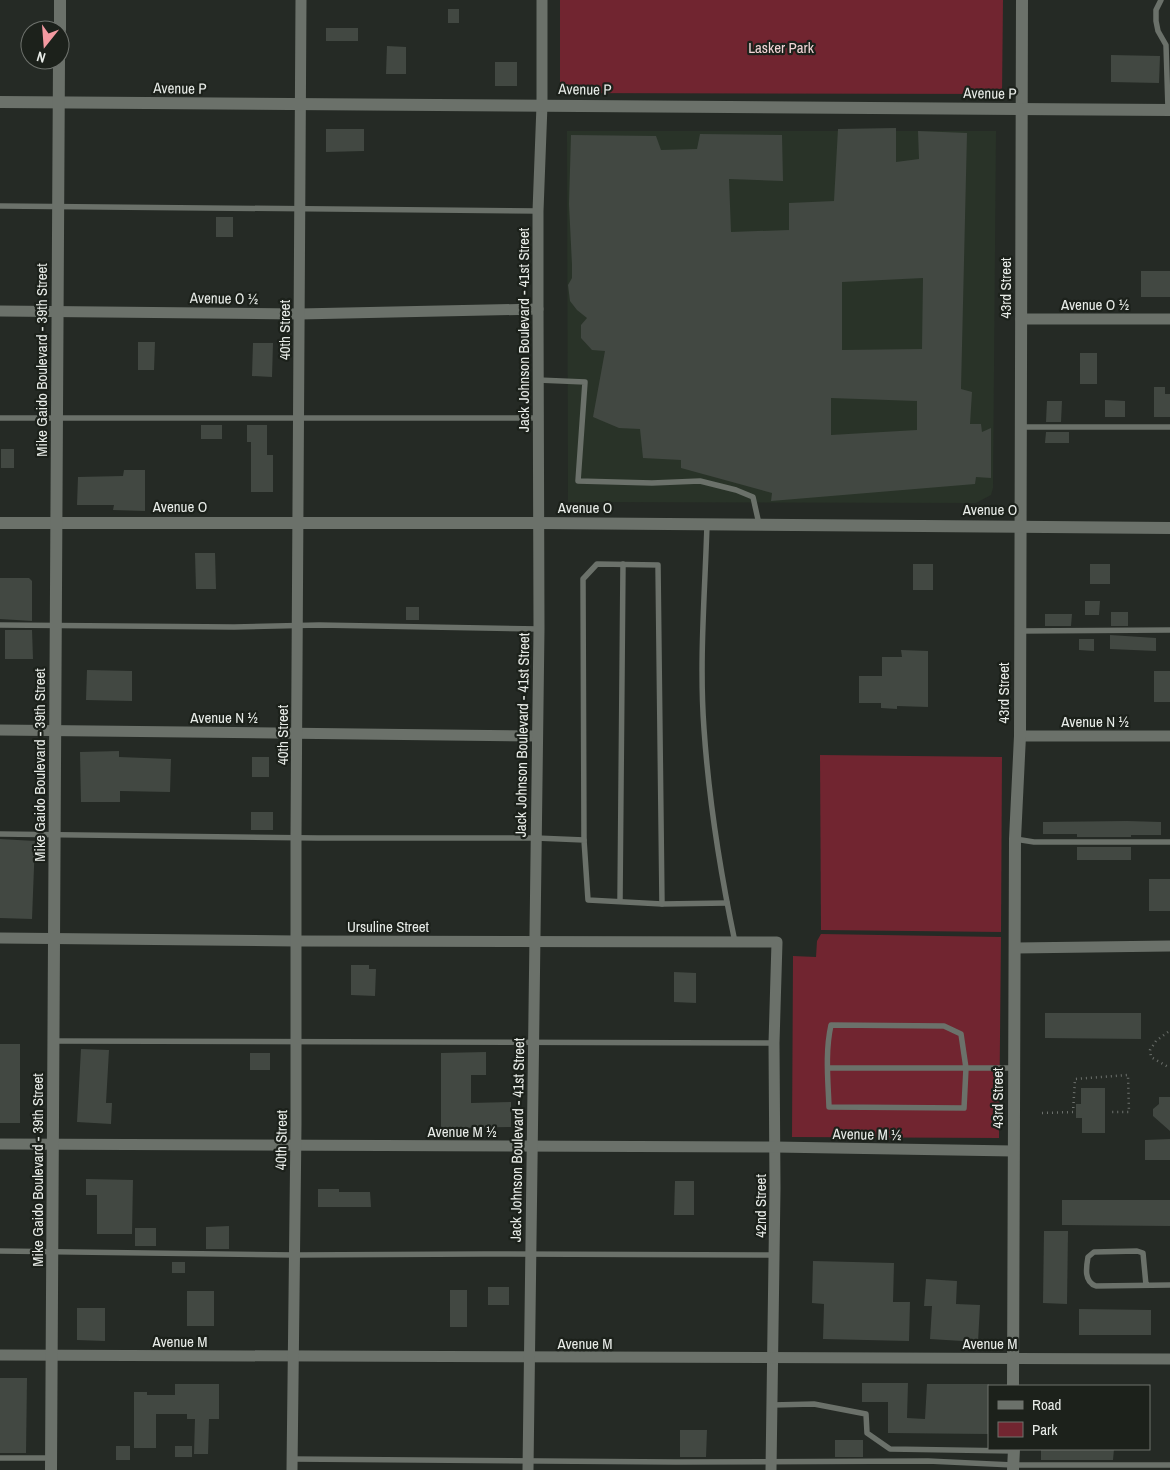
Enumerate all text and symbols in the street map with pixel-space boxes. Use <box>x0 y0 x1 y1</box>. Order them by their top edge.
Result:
north arrow <box>20 20 70 70</box>
park label: Lasker Park <box>748 37 815 58</box>
text: N <box>35 48 48 67</box>
street label: Avenue P <box>152 77 207 99</box>
street label: Avenue P <box>557 78 612 100</box>
street label: Avenue P <box>962 82 1017 104</box>
street label: Jack Johnson Boulevard - 41st Street <box>513 227 534 432</box>
street label: 43rd Street <box>995 257 1016 318</box>
street label: Mike Gaido Boulevard - 39th Street <box>31 263 52 457</box>
street label: Avenue O ½ <box>189 287 258 309</box>
street label: Avenue O ½ <box>1060 294 1129 315</box>
street label: 40th Street <box>274 299 295 360</box>
street label: Avenue O <box>152 496 207 517</box>
street label: Avenue O <box>557 497 612 518</box>
street label: Avenue O <box>962 499 1017 520</box>
street label: Jack Johnson Boulevard - 41st Street <box>510 632 534 837</box>
street label: 43rd Street <box>993 662 1014 723</box>
street label: Mike Gaido Boulevard - 39th Street <box>29 668 50 862</box>
street label: 40th Street <box>272 704 293 765</box>
street label: Avenue N ½ <box>189 707 258 728</box>
street label: Avenue N ½ <box>1060 711 1129 732</box>
street label: Ursuline Street <box>347 916 430 937</box>
street label: Jack Johnson Boulevard - 41st Street <box>505 1037 529 1242</box>
street label: 43rd Street <box>987 1067 1008 1128</box>
street label: Mike Gaido Boulevard - 39th Street <box>27 1073 48 1267</box>
street label: 40th Street <box>270 1109 292 1170</box>
street label: Avenue M ½ <box>427 1121 496 1142</box>
street label: Avenue M ½ <box>831 1123 902 1145</box>
street label: 42nd Street <box>750 1174 771 1238</box>
street label: Avenue M <box>151 1331 208 1352</box>
street label: Avenue M <box>556 1333 613 1354</box>
street label: Avenue M <box>961 1333 1018 1354</box>
legend <box>988 1385 1150 1450</box>
text: Road <box>1032 1394 1061 1415</box>
text: Park <box>1032 1419 1058 1440</box>

